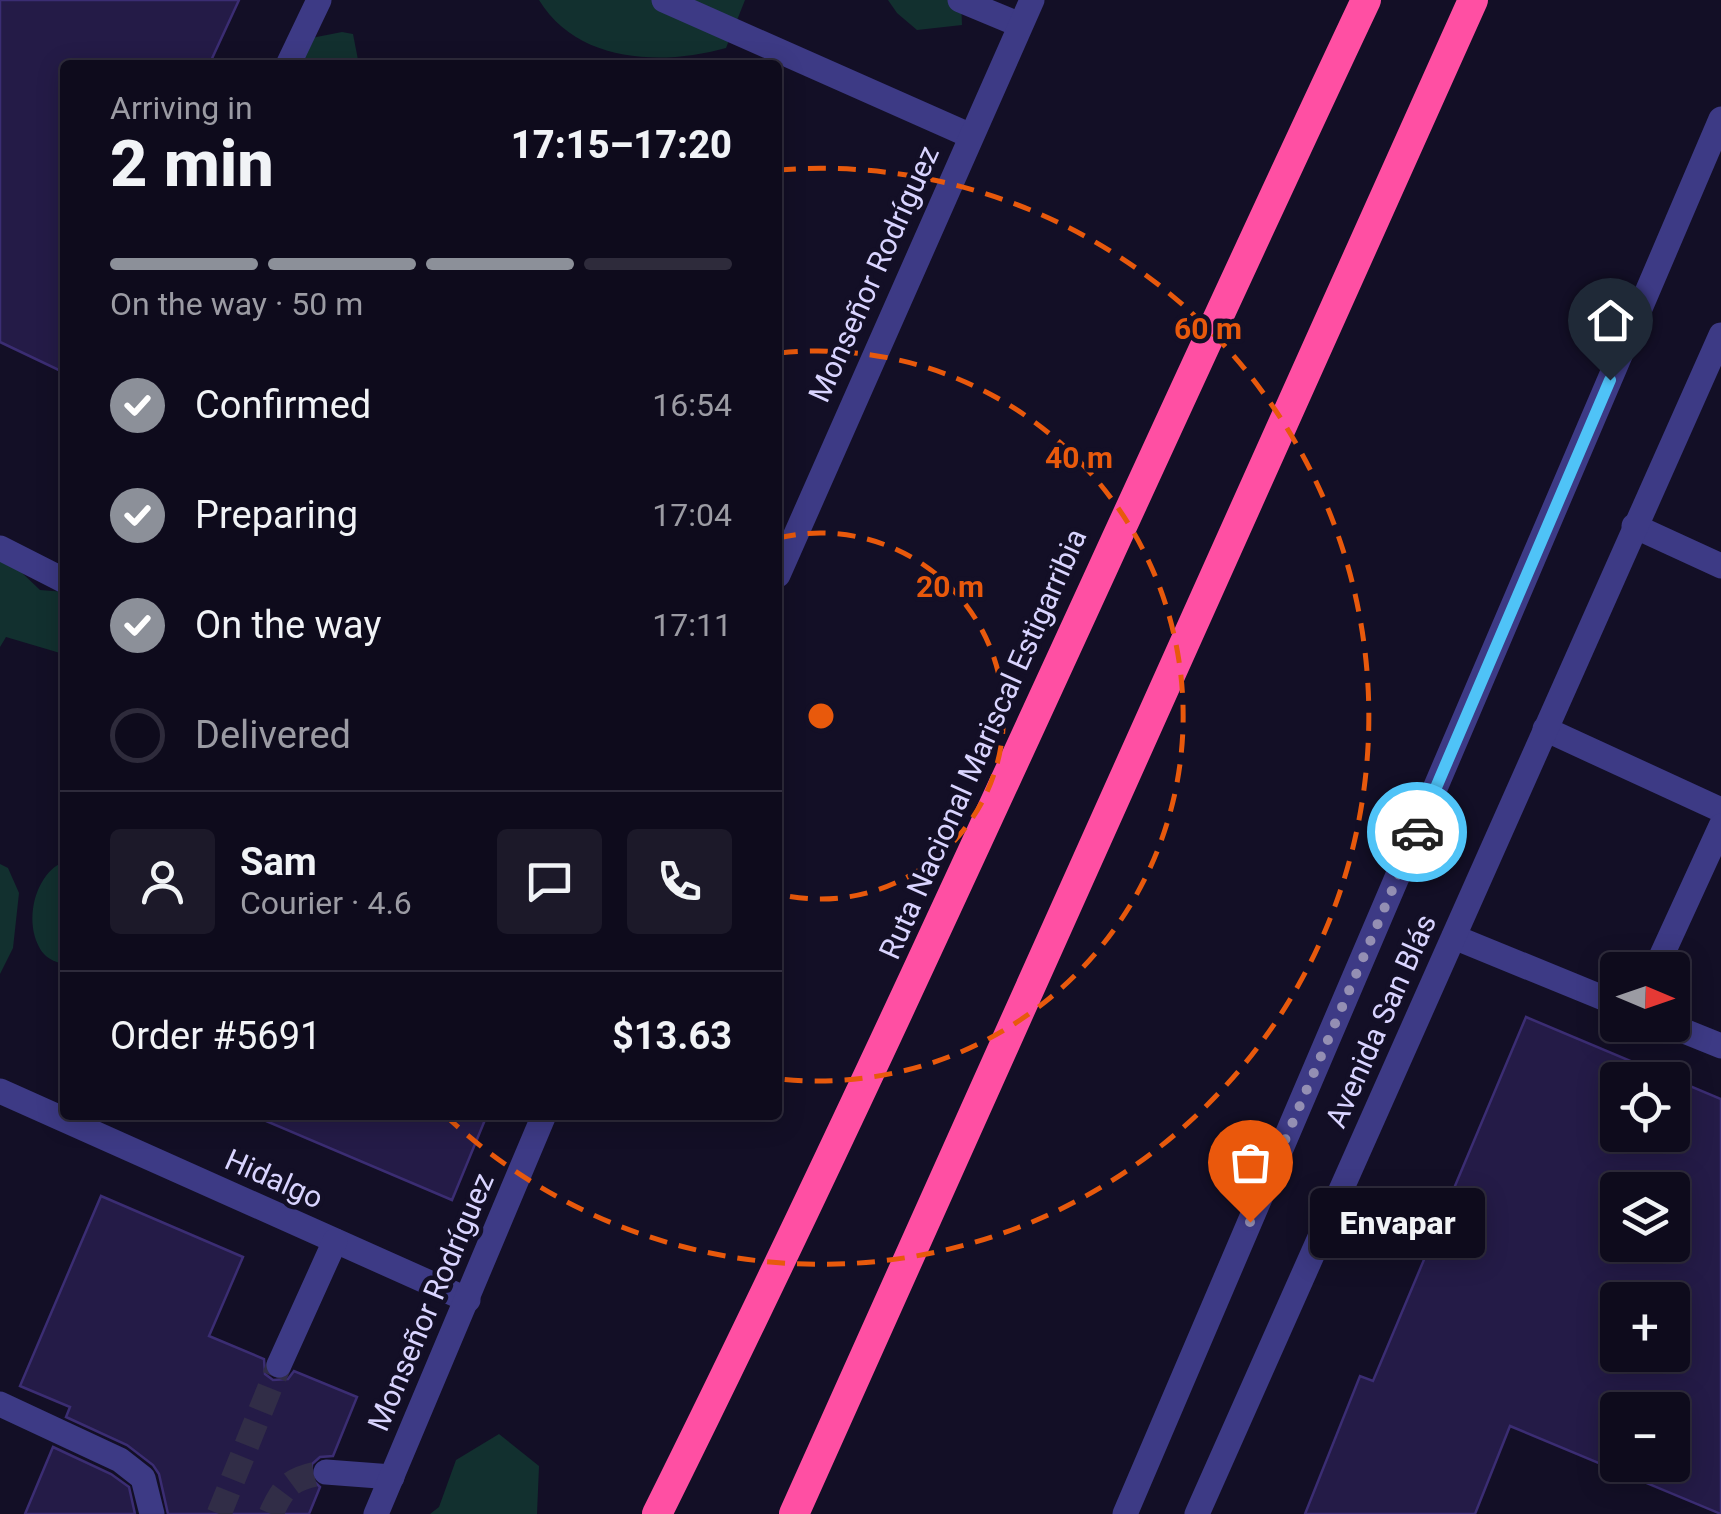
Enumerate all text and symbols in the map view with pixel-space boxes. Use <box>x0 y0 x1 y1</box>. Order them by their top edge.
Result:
text: Arriving in <box>110 89 253 127</box>
text: 17:15–17:20 <box>511 123 732 167</box>
text: 2 min <box>110 126 274 202</box>
street label: Monseñor Rodríguez <box>801 140 946 407</box>
pin <box>1568 278 1653 381</box>
text: On the way · 50 m <box>110 285 363 323</box>
icon: home <box>1583 293 1638 348</box>
text: 60 m <box>1174 311 1242 346</box>
icon: check <box>110 378 165 433</box>
text: Confirmed <box>195 383 371 427</box>
text: 16:54 <box>652 386 732 424</box>
text: 40 m <box>1045 440 1113 475</box>
icon: check <box>110 488 165 543</box>
text: Preparing <box>195 493 358 537</box>
text: 17:04 <box>652 496 732 534</box>
street label: Ruta Nacional Mariscal Estigarribia <box>872 523 1094 964</box>
text: 20 m <box>916 569 984 604</box>
icon: check <box>110 598 165 653</box>
text: On the way <box>195 603 381 647</box>
text: 17:11 <box>652 606 732 644</box>
centre of rings <box>803 698 839 734</box>
text: Delivered <box>195 713 351 757</box>
courier <box>1367 782 1467 882</box>
icon: car <box>1390 805 1445 860</box>
button: person <box>110 829 215 934</box>
button: chat <box>497 829 602 934</box>
button: phone <box>627 829 732 934</box>
text: Sam <box>240 840 317 884</box>
text: Courier · 4.6 <box>240 884 412 922</box>
street label: Avenida San Blás <box>1318 909 1443 1133</box>
north arrow <box>1600 952 1690 1042</box>
map controls <box>1600 952 1690 1482</box>
text: Order #5691 <box>110 1014 321 1058</box>
text: $13.63 <box>612 1014 732 1058</box>
button: locate <box>1600 1062 1690 1152</box>
pin <box>1208 1120 1293 1223</box>
icon: bag <box>1223 1135 1278 1190</box>
street label: Hidalgo <box>220 1142 328 1216</box>
street label: Monseñor Rodríguez <box>360 1168 501 1436</box>
button: layers <box>1600 1172 1690 1262</box>
callout: Envapar <box>1310 1187 1485 1257</box>
text: Envapar <box>1339 1204 1456 1242</box>
button: + <box>1600 1282 1690 1372</box>
button: − <box>1600 1392 1690 1482</box>

